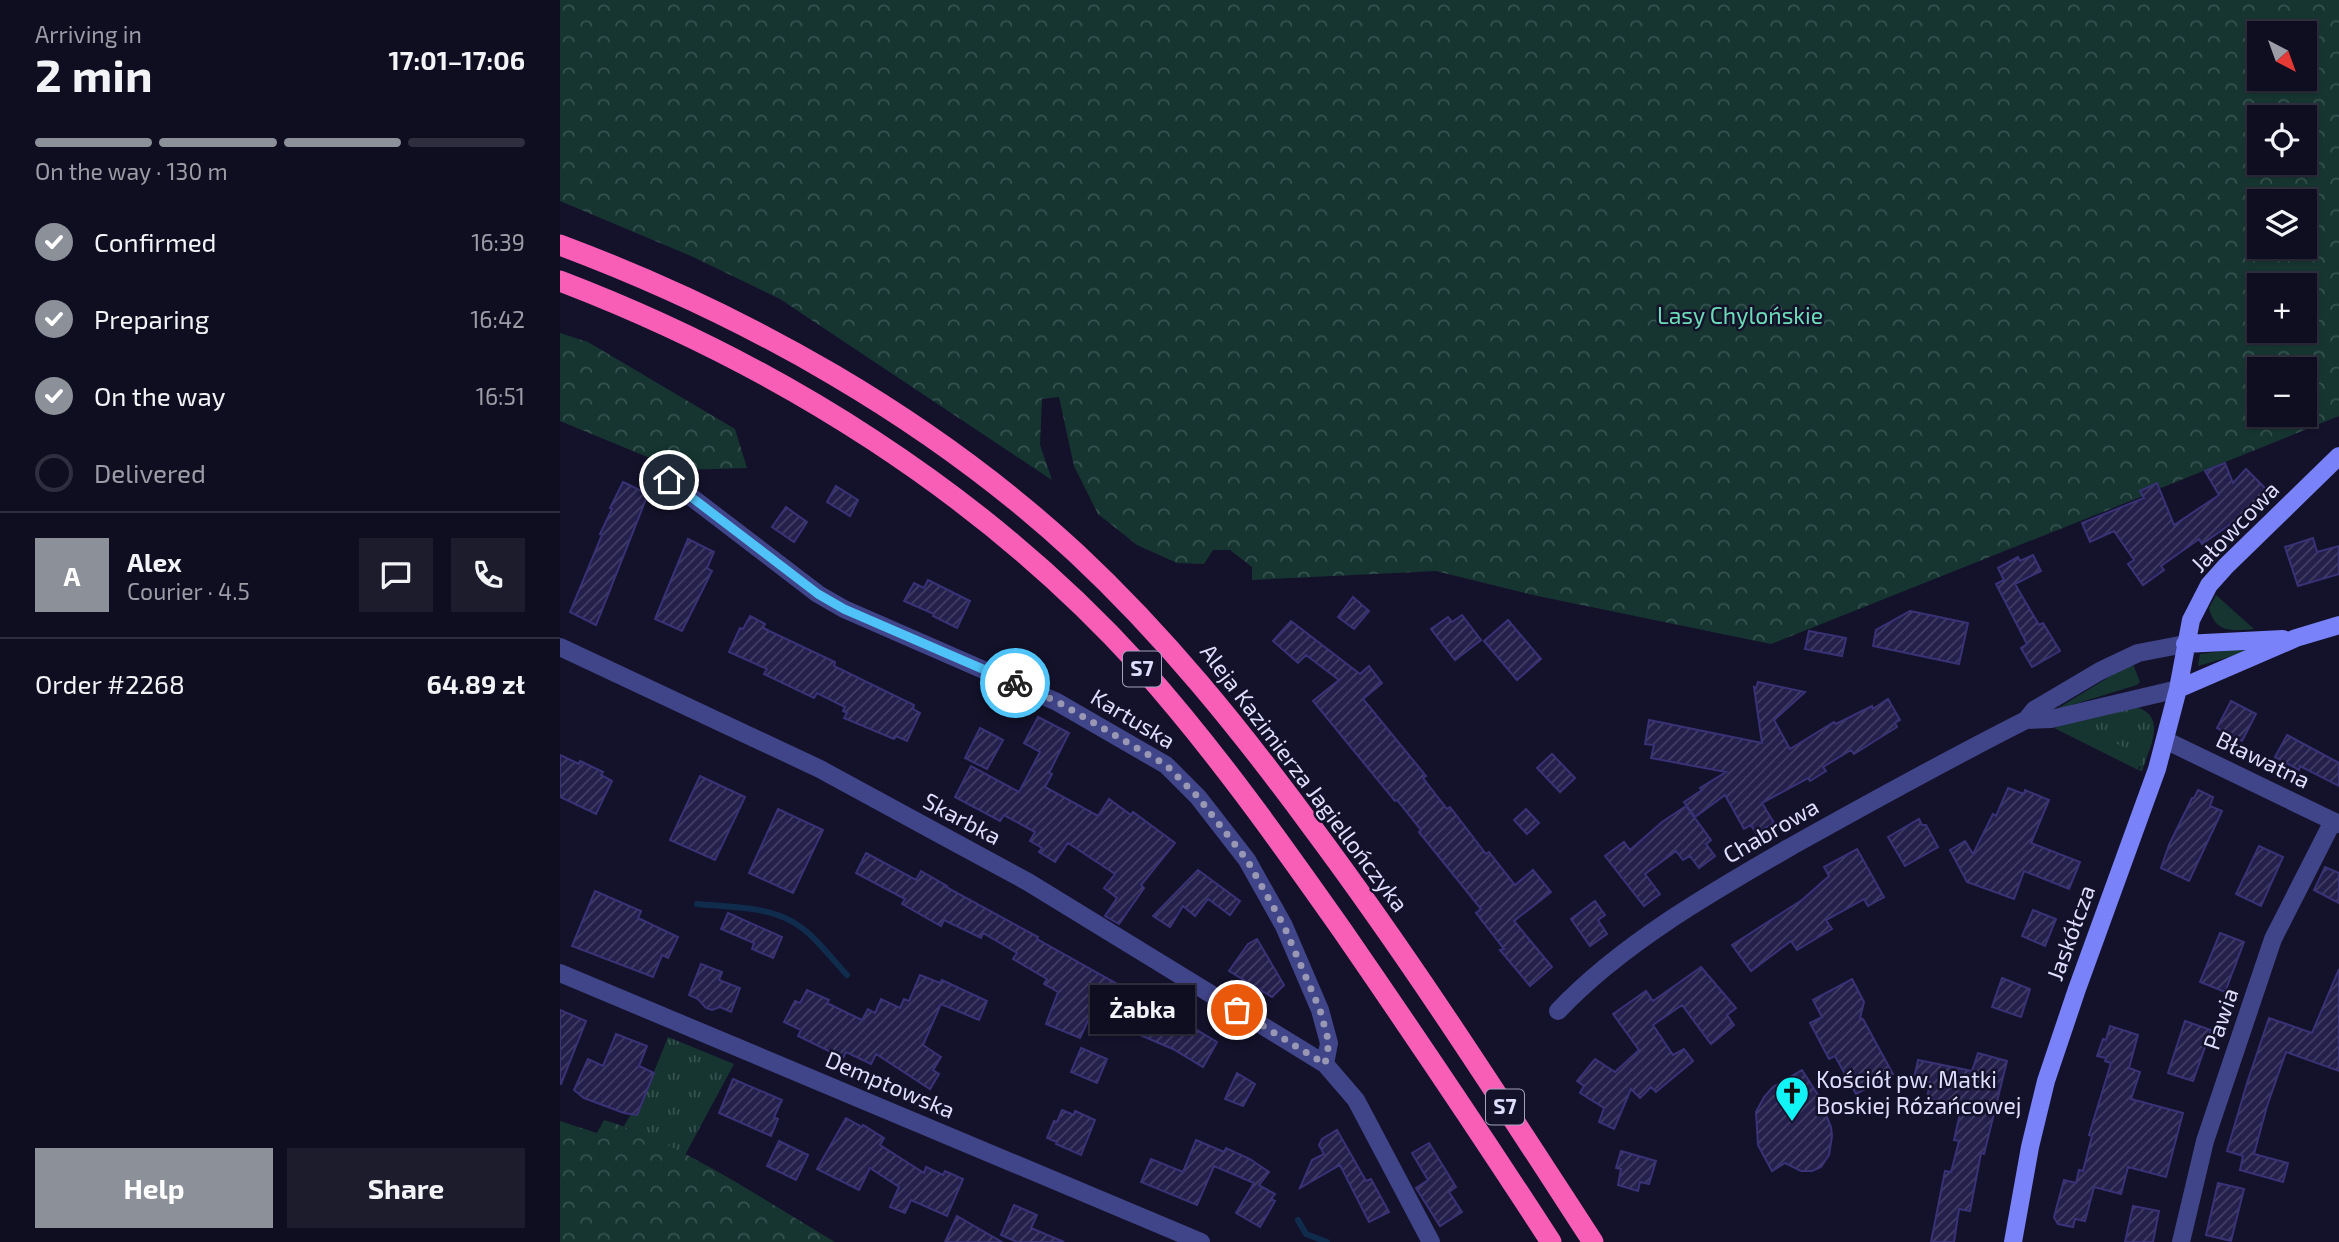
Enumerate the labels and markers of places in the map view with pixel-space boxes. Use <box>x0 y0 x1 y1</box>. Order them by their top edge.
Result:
pin <box>639 450 699 510</box>
pin <box>1207 980 1267 1040</box>
callout: Żabka <box>1090 986 1195 1034</box>
place label: Kościół pw. Matki Boskiej Różańcowej <box>1816 1065 2022 1119</box>
church icon: Kościół pw. Matki Boskiej Różańcowej <box>1773 1074 1811 1123</box>

